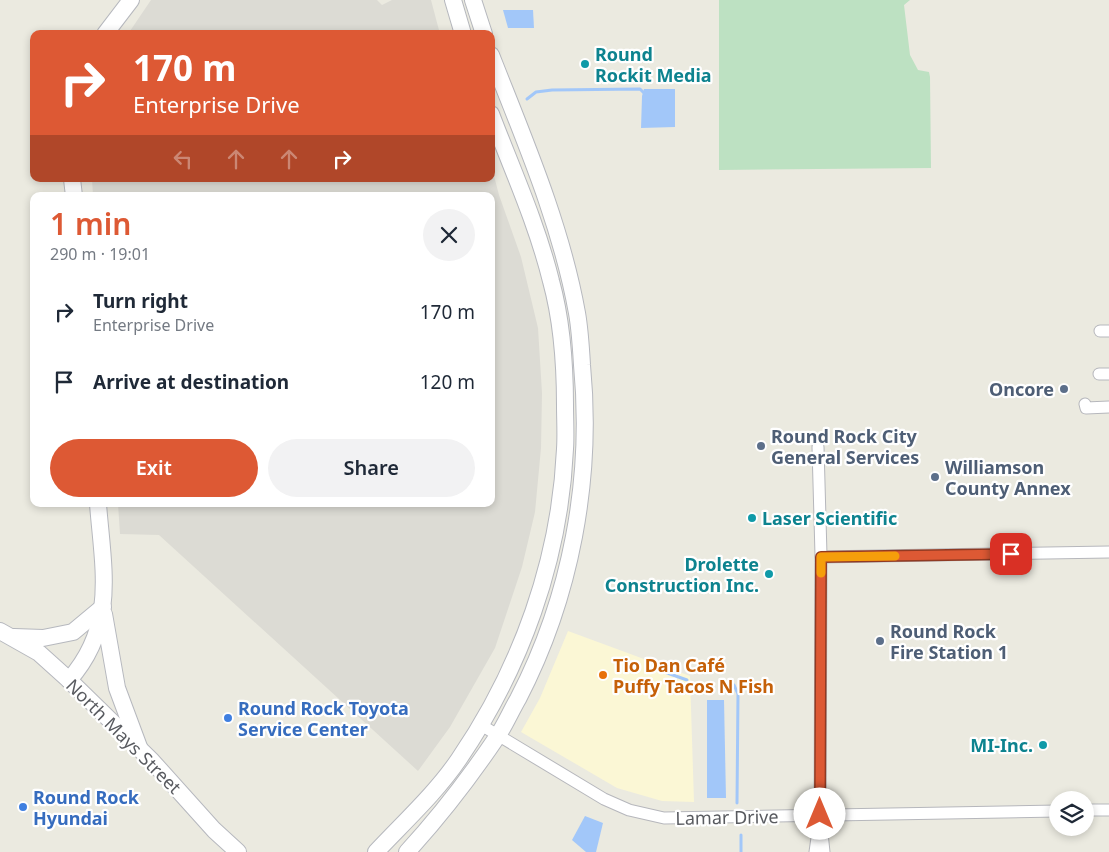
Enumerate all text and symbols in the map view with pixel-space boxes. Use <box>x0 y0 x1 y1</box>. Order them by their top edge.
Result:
place label: Round Rockit Media <box>595 42 712 87</box>
text: 170 m <box>133 44 236 91</box>
icon: right <box>50 50 115 115</box>
marker: Round Rockit Media <box>579 58 591 70</box>
text: Enterprise Drive <box>133 89 300 119</box>
icon: left <box>169 145 197 173</box>
icon: ahead <box>222 145 250 173</box>
icon: ahead <box>275 145 303 173</box>
icon: right <box>328 145 356 173</box>
text: 1 min <box>50 203 131 244</box>
button: close <box>423 209 475 261</box>
text: 290 m · 19:01 <box>50 243 150 265</box>
text: Turn right <box>93 288 188 314</box>
icon: right <box>50 298 78 326</box>
text: 170 m <box>420 299 475 325</box>
text: Enterprise Drive <box>93 314 214 336</box>
icon: arrive <box>50 368 78 396</box>
text: Arrive at destination <box>93 369 289 395</box>
text: 120 m <box>420 369 475 395</box>
place label: Oncore <box>989 377 1054 401</box>
marker: Oncore <box>1058 383 1070 395</box>
place label: Round Rock City General Services <box>771 424 919 469</box>
button: Exit <box>50 439 258 497</box>
button: Share <box>268 439 475 497</box>
marker: Round Rock City General Services <box>755 440 767 452</box>
place label: Williamson County Annex <box>945 455 1071 500</box>
marker: Williamson County Annex <box>929 471 941 483</box>
place label: Laser Scientific <box>762 506 897 530</box>
marker: Laser Scientific <box>746 512 758 524</box>
pin <box>990 533 1032 575</box>
icon: arrive <box>997 540 1025 568</box>
place label: Drolette Construction Inc. <box>605 552 759 597</box>
marker: Drolette Construction Inc. <box>763 568 775 580</box>
place label: Round Rock Fire Station 1 <box>890 619 1008 664</box>
marker: Round Rock Fire Station 1 <box>874 635 886 647</box>
place label: Tio Dan Café Puffy Tacos N Fish <box>613 653 774 698</box>
marker: Tio Dan Café Puffy Tacos N Fish <box>597 669 609 681</box>
street label: North Mays Street <box>61 673 187 799</box>
place label: Round Rock Toyota Service Center <box>238 696 409 741</box>
marker: Round Rock Toyota Service Center <box>222 712 234 724</box>
place label: MI-Inc. <box>970 733 1033 757</box>
marker: MI-Inc. <box>1037 739 1049 751</box>
place label: Round Rock Hyundai <box>33 785 140 830</box>
position arrow <box>793 787 845 839</box>
map controls <box>1049 791 1094 836</box>
button: layers <box>1049 791 1094 836</box>
marker: Round Rock Hyundai <box>17 801 29 813</box>
street label: Lamar Drive <box>675 804 779 830</box>

